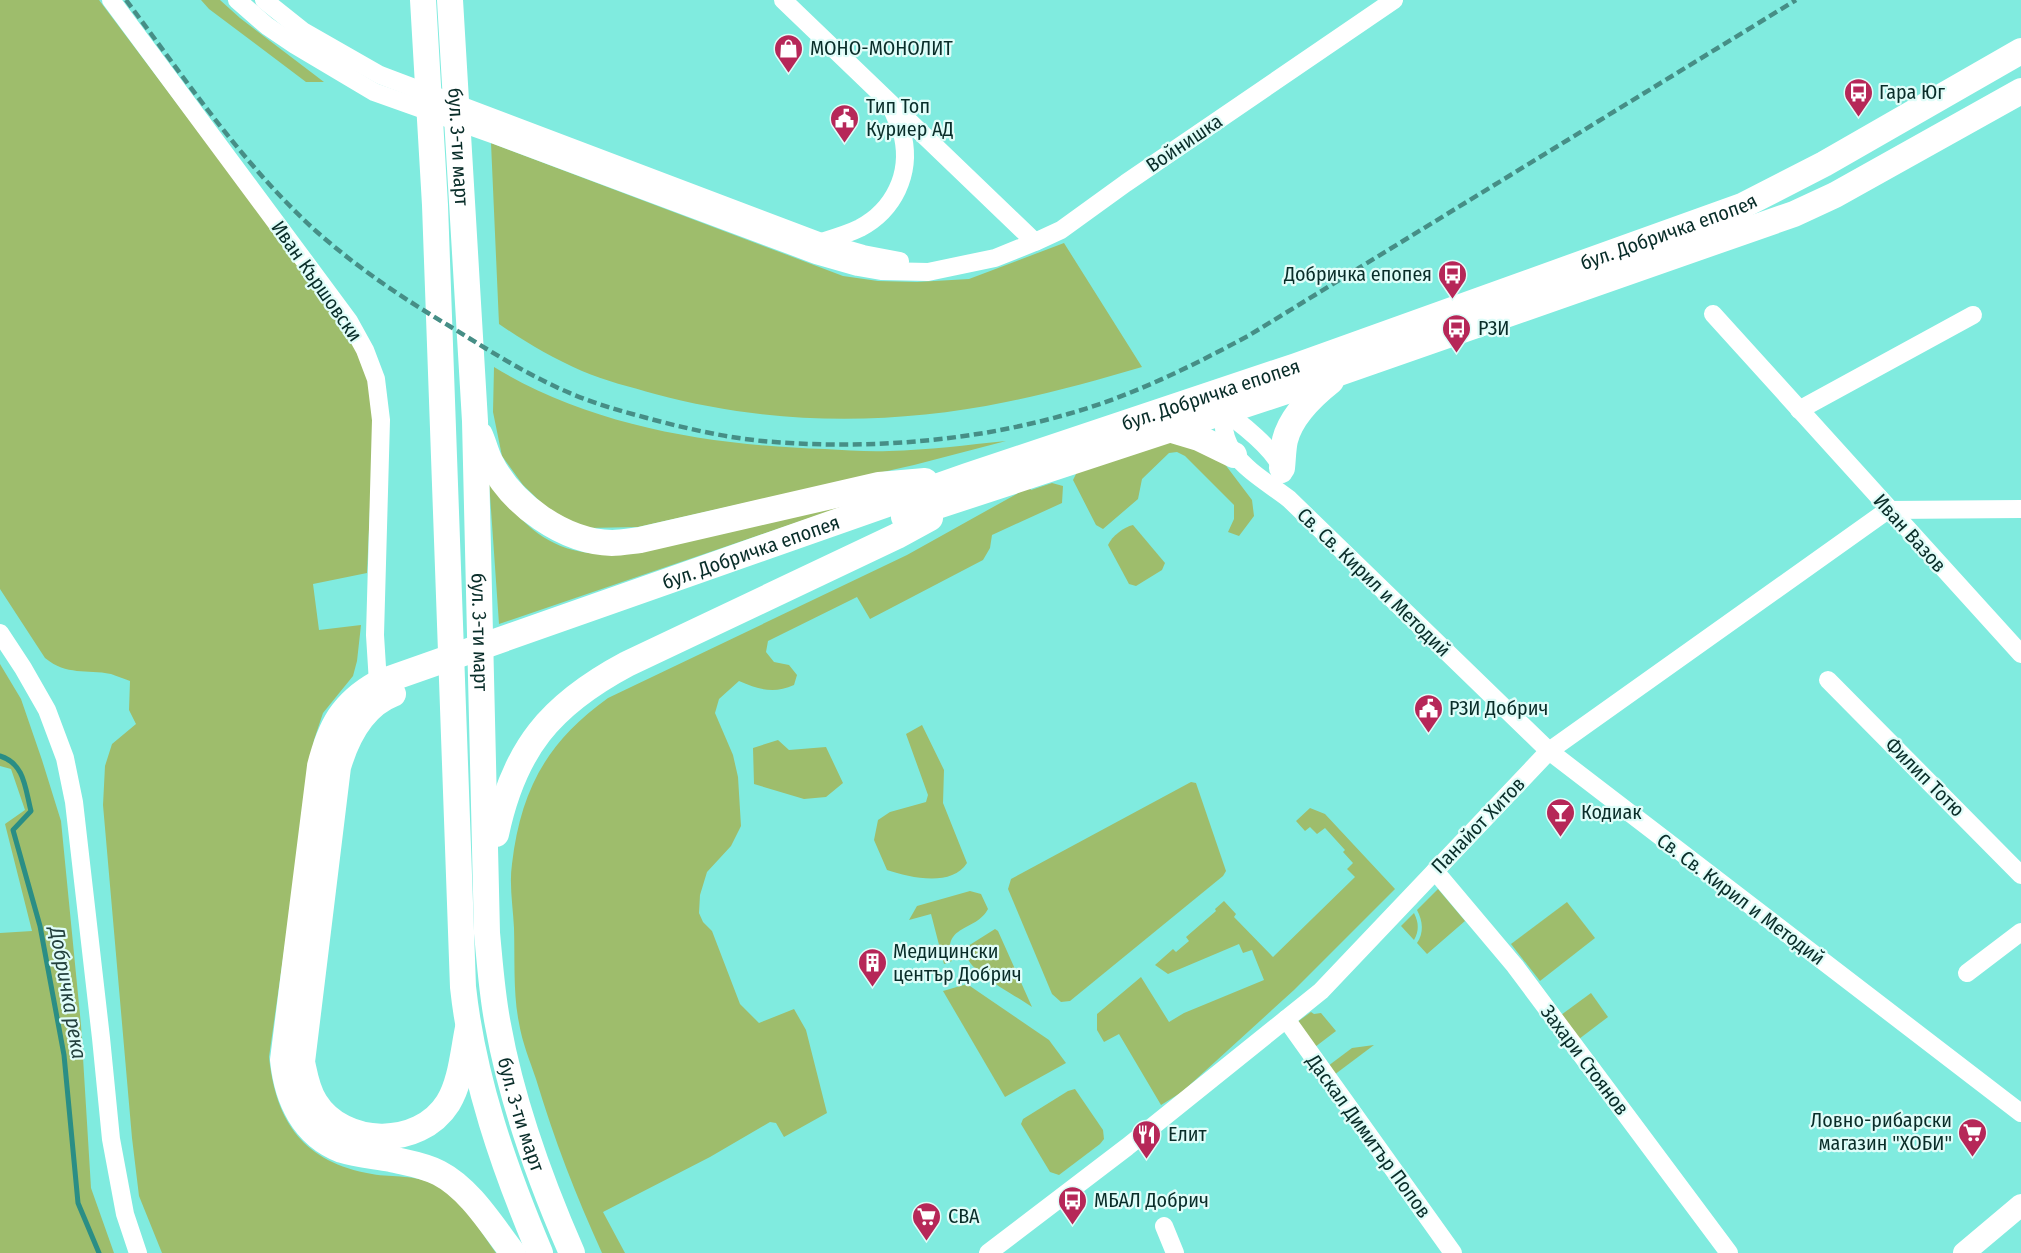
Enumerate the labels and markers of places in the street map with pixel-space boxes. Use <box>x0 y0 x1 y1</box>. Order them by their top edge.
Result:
shop icon: МОНО-МОНОЛИТ <box>773 32 805 74</box>
place label: МОНО-МОНОЛИТ <box>810 36 953 60</box>
bus stop icon: Гара Юг <box>1842 76 1874 118</box>
place label: Гара Юг <box>1879 80 1945 104</box>
place label: Тип Топ Куриер АД <box>866 94 954 141</box>
public building icon: Тип Топ Куриер АД <box>829 102 861 144</box>
bus stop icon: Добричка епопея <box>1437 258 1469 300</box>
place label: Добричка епопея <box>1283 262 1432 286</box>
bus stop icon: РЗИ <box>1441 312 1473 354</box>
place label: РЗИ <box>1478 316 1509 340</box>
public building icon: РЗИ Добрич <box>1412 692 1444 734</box>
place label: РЗИ Добрич <box>1449 696 1548 720</box>
bar icon: Кодиак <box>1544 796 1576 838</box>
place label: Кодиак <box>1581 800 1642 824</box>
place label: Медицински център Добрич <box>893 939 1022 986</box>
building icon: Медицински център Добрич <box>856 946 888 988</box>
place label: Ловно-рибарски магазин "ХОБИ" <box>1810 1108 1952 1155</box>
supermarket icon: Ловно-рибарски магазин "ХОБИ" <box>1957 1116 1989 1158</box>
restaurant icon: Елит <box>1131 1118 1163 1160</box>
place label: Елит <box>1168 1122 1207 1146</box>
bus stop icon: МБАЛ Добрич <box>1057 1184 1089 1226</box>
place label: МБАЛ Добрич <box>1094 1188 1209 1212</box>
supermarket icon: CBA <box>911 1200 943 1242</box>
place label: CBA <box>948 1204 980 1228</box>

